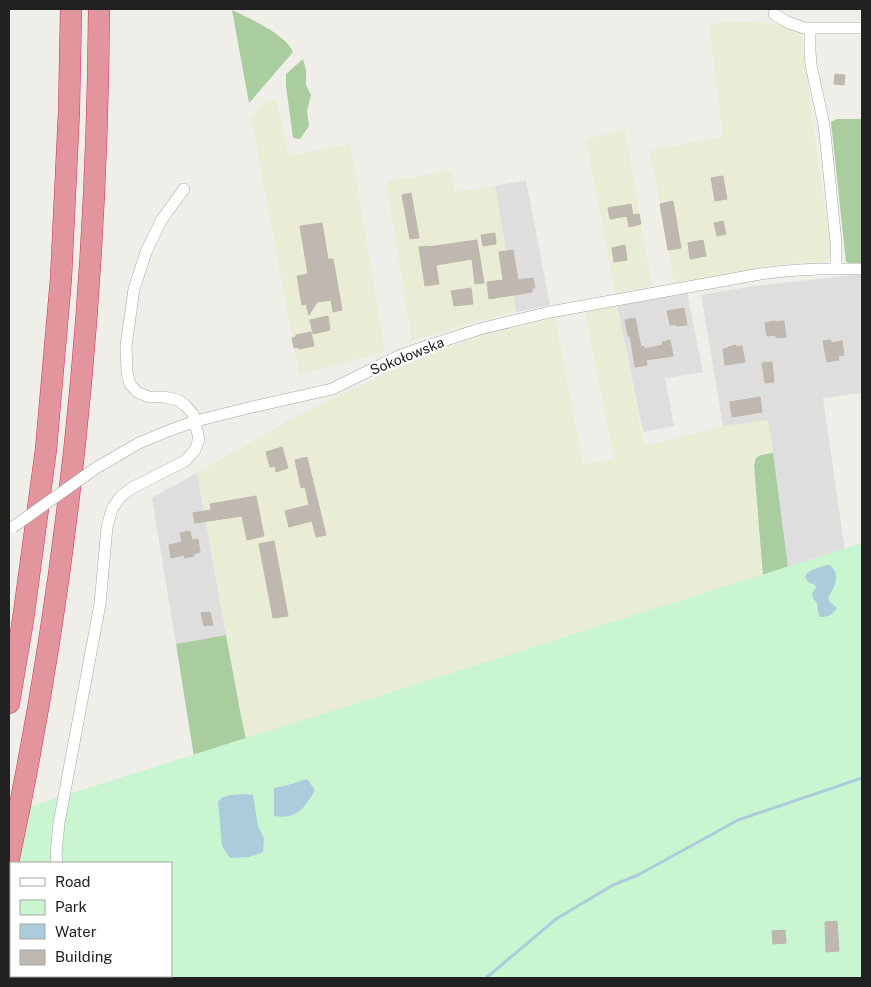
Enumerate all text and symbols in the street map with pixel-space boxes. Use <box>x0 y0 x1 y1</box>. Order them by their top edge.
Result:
street label: Sokołowska <box>368 334 446 378</box>
legend <box>10 862 172 977</box>
text: Road <box>55 873 91 890</box>
text: Park <box>55 898 87 915</box>
text: Water <box>55 923 97 940</box>
text: Building <box>55 948 113 965</box>

